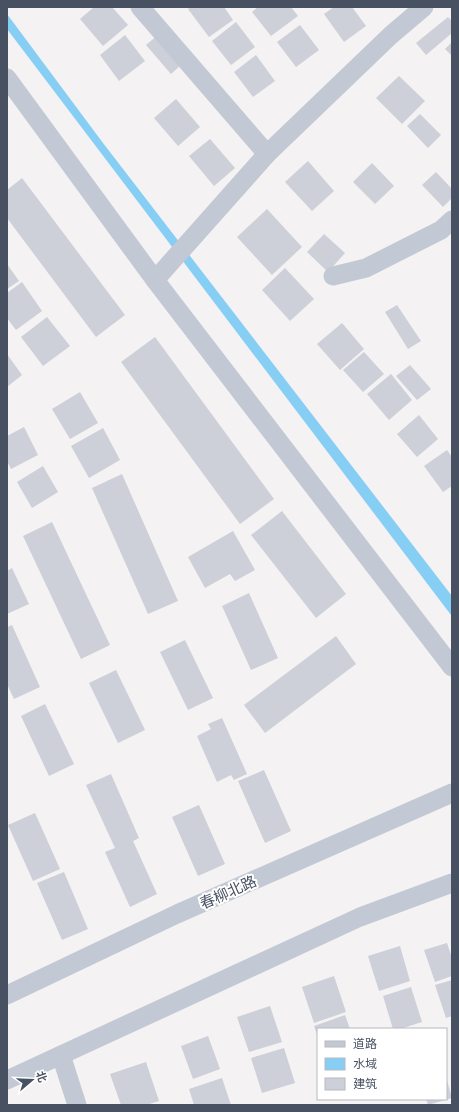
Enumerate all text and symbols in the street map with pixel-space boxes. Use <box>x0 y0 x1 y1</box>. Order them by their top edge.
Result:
street label: 春柳北路 <box>197 871 259 913</box>
legend <box>317 1028 447 1100</box>
text: 道路 <box>353 1036 377 1051</box>
text: 水域 <box>353 1056 377 1071</box>
north arrow <box>12 1060 52 1100</box>
text: 北 <box>33 1069 50 1084</box>
text: 建筑 <box>353 1076 377 1091</box>

